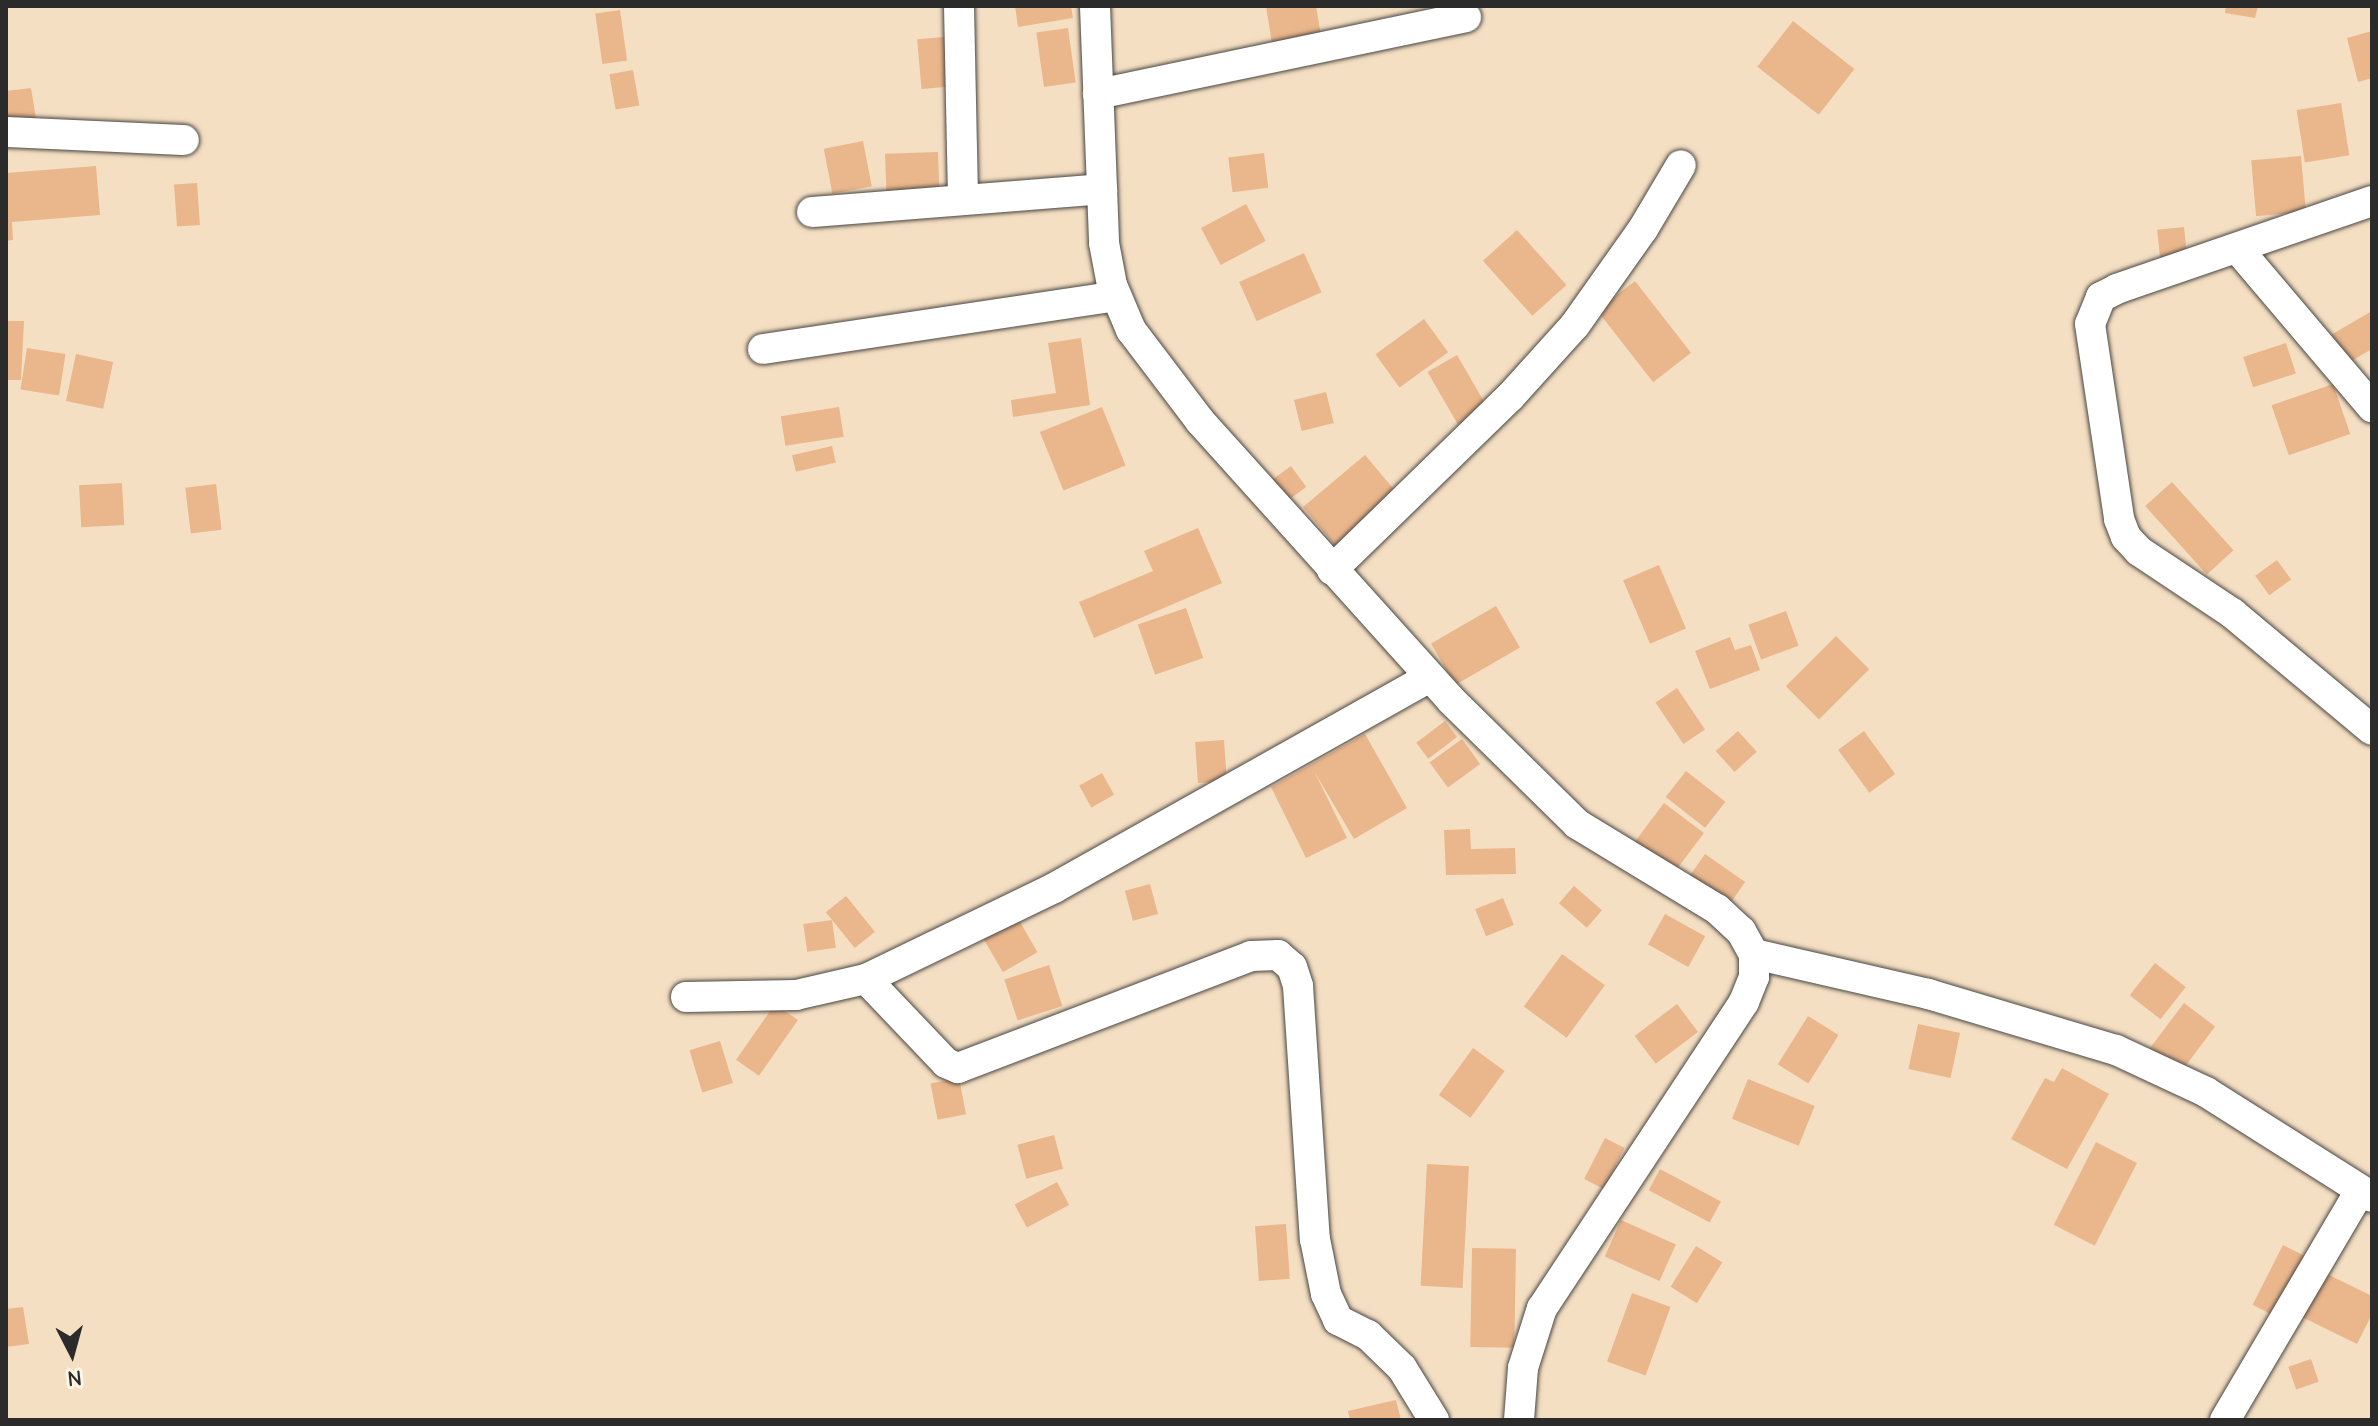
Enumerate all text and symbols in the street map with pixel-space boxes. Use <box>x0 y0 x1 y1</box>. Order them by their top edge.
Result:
north arrow <box>32 1314 112 1394</box>
text: N <box>66 1364 83 1392</box>

